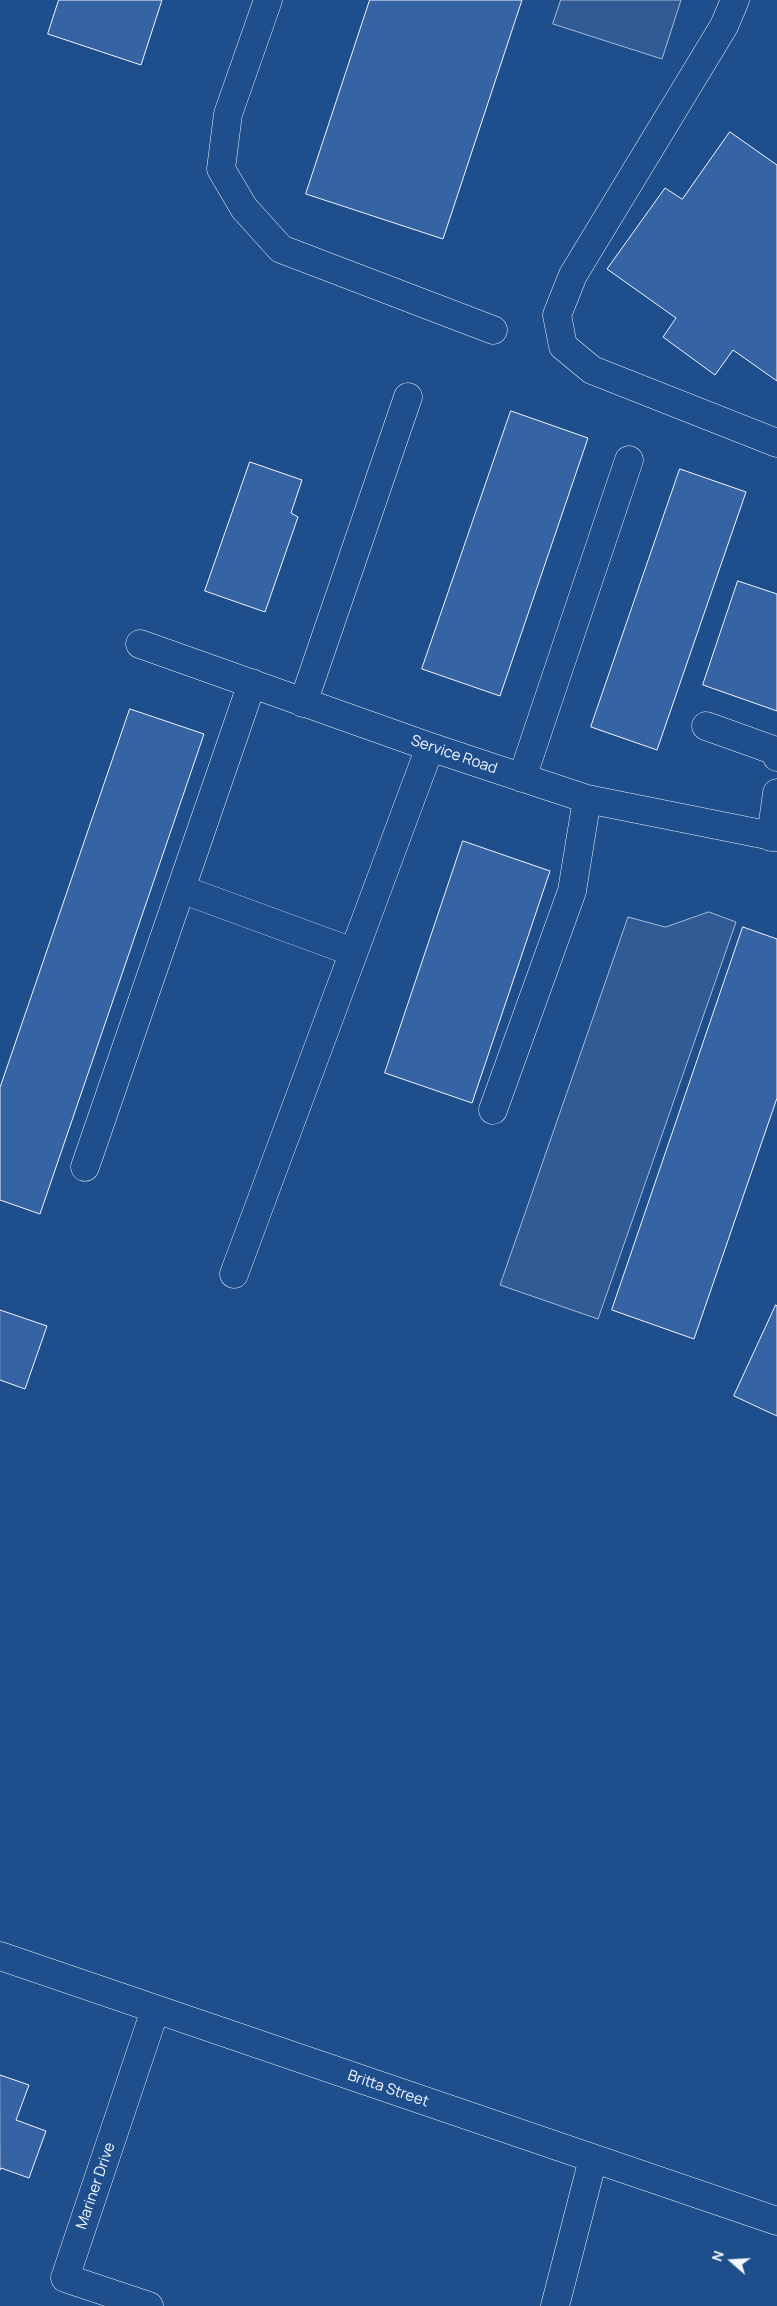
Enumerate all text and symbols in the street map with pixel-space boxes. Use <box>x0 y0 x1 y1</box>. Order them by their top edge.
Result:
street label: Service Road <box>409 732 499 778</box>
street label: Britta Street <box>345 2067 431 2111</box>
street label: Mariner Drive <box>73 2140 119 2232</box>
north arrow <box>707 2236 757 2286</box>
text: N <box>707 2248 728 2264</box>

